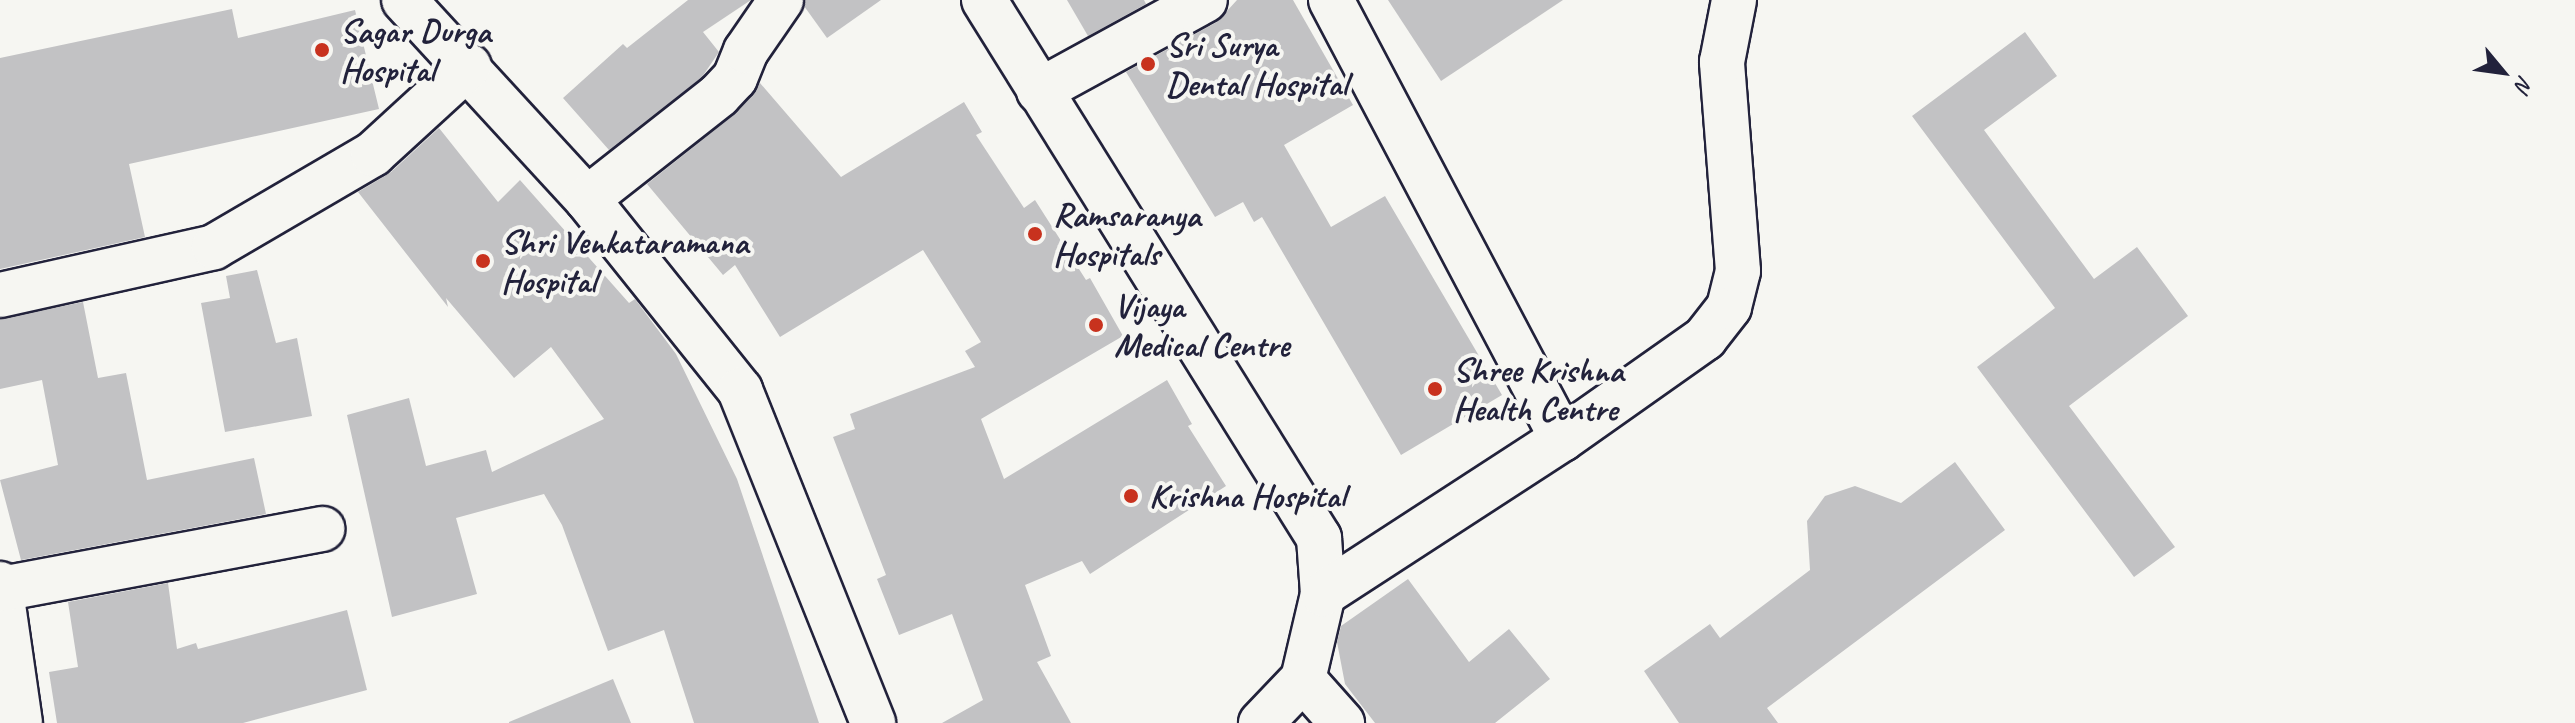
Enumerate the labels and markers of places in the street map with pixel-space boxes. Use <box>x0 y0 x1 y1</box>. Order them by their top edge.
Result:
place label: Sagar Durga Hospital <box>340 10 490 90</box>
place label: Sri Surya Dental Hospital <box>1166 24 1348 104</box>
marker: Sagar Durga Hospital <box>311 39 333 61</box>
marker: Sri Surya Dental Hospital <box>1137 53 1159 75</box>
place label: Ramsaranya Hospitals <box>1053 194 1200 274</box>
place label: Shri Venkataramana Hospital <box>501 221 748 300</box>
marker: Ramsaranya Hospitals <box>1024 223 1046 245</box>
marker: Shri Venkataramana Hospital <box>472 250 494 272</box>
place label: Vijaya Medical Centre <box>1114 285 1289 364</box>
marker: Vijaya Medical Centre <box>1085 314 1107 336</box>
place label: Shree Krishna Health Centre <box>1453 349 1623 428</box>
marker: Shree Krishna Health Centre <box>1424 378 1446 400</box>
place label: Krishna Hospital <box>1149 476 1346 516</box>
marker: Krishna Hospital <box>1120 485 1142 507</box>

